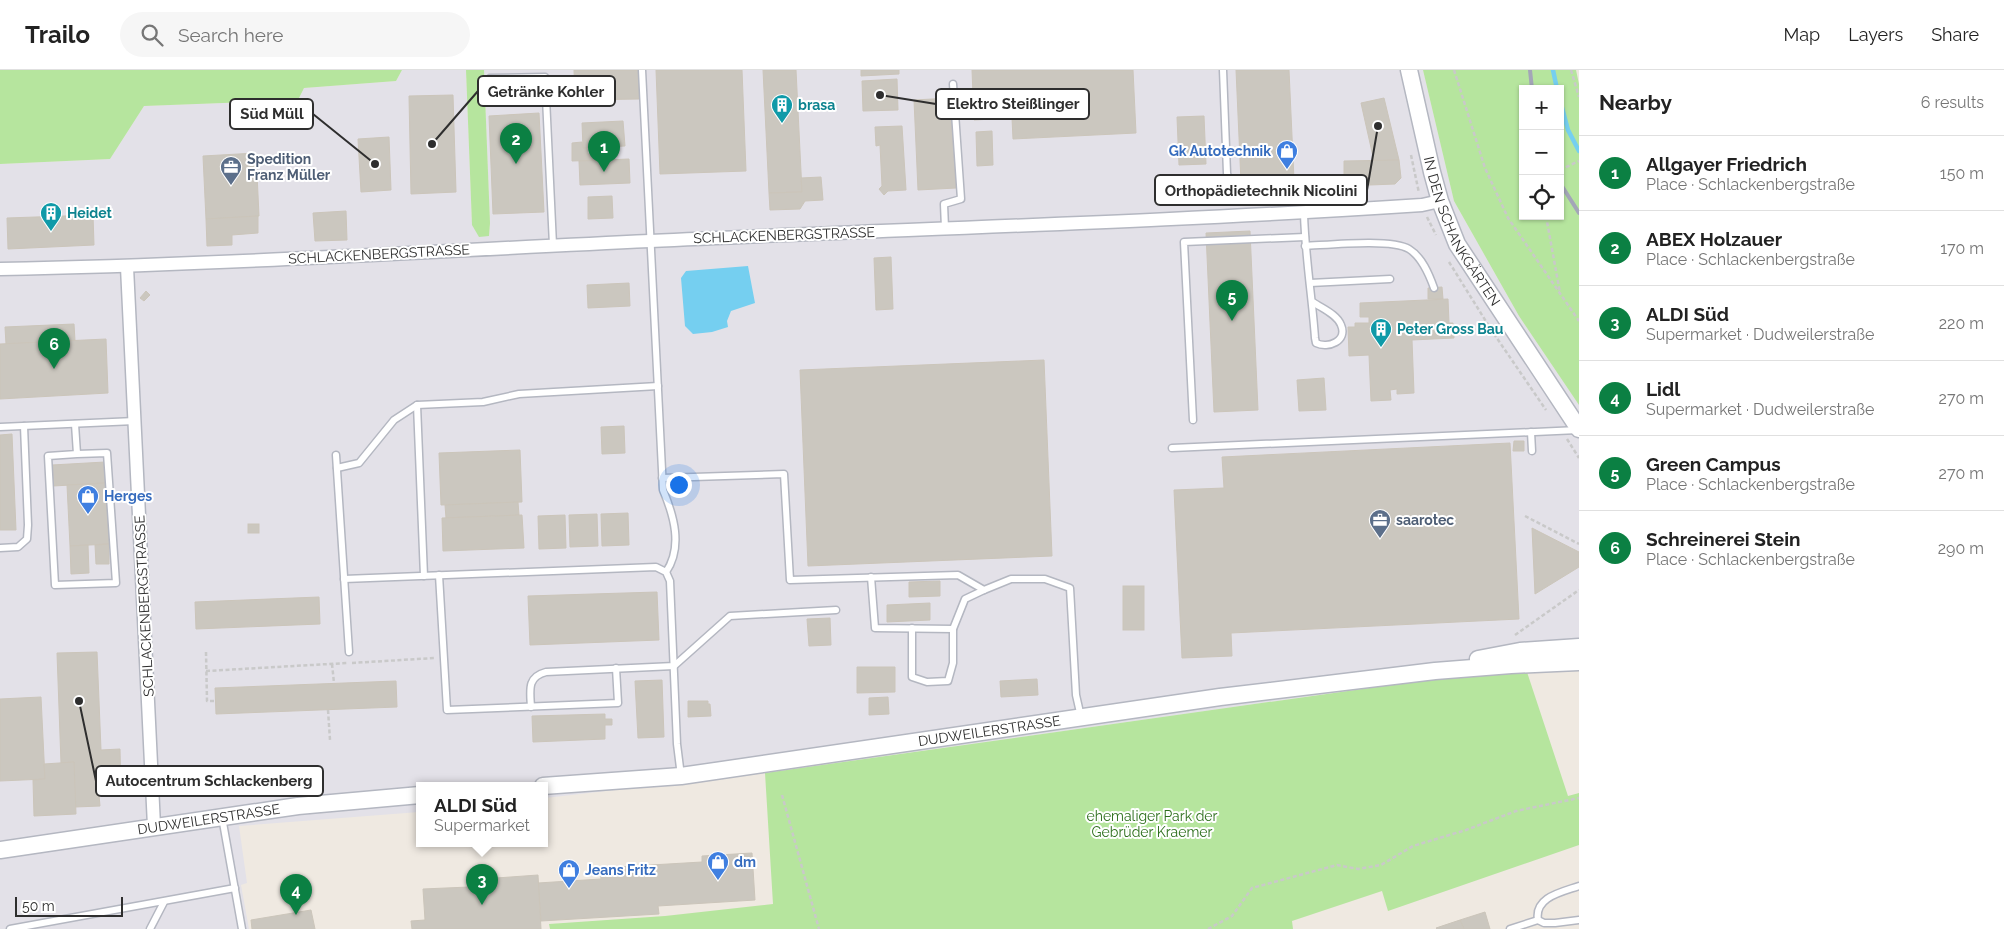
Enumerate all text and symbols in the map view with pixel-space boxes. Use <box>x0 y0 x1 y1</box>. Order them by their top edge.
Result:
search box <box>120 12 470 57</box>
text: Trailo <box>25 20 90 49</box>
icon: search <box>138 21 166 49</box>
text: Search here <box>178 24 283 46</box>
text: Map <box>1784 24 1820 45</box>
text: Layers <box>1848 24 1903 45</box>
text: Share <box>1931 24 1979 45</box>
callout: Getränke Kohler <box>478 76 615 106</box>
text: Getränke Kohler <box>488 83 605 101</box>
map controls <box>1519 85 1564 220</box>
button: + <box>1519 85 1564 130</box>
callout: Elektro Steißlinger <box>936 89 1089 119</box>
text: Nearby <box>1599 90 1672 115</box>
building icon: brasa <box>770 93 794 124</box>
text: 6 results <box>1921 93 1984 112</box>
text: Elektro Steißlinger <box>946 95 1080 113</box>
place label: brasa <box>798 97 835 113</box>
callout: Süd Müll <box>230 99 313 129</box>
text: Süd Müll <box>240 105 304 123</box>
pin: 2 <box>500 123 532 164</box>
button: − <box>1519 130 1564 175</box>
pin: 1 <box>588 131 620 172</box>
shop icon: Gk Autotechnik <box>1275 139 1299 170</box>
place label: Gk Autotechnik <box>1169 143 1271 159</box>
place label: Spedition Franz Müller <box>247 151 331 183</box>
text: Allgayer Friedrich <box>1646 153 1807 175</box>
office icon: Spedition Franz Müller <box>219 155 243 186</box>
street label: IN DEN SCHANKGÄRTEN <box>1421 155 1504 309</box>
text: 1 <box>1611 164 1619 183</box>
text: 150 m <box>1940 164 1984 183</box>
callout: Orthopädietechnik Nicolini <box>1155 175 1367 205</box>
button: locate <box>1519 175 1564 220</box>
text: Place · Schlackenbergstraße <box>1646 175 1855 194</box>
text: Orthopädietechnik Nicolini <box>1165 182 1357 200</box>
building icon: Heidet <box>39 201 63 232</box>
place label: Heidet <box>67 205 113 221</box>
street label: SCHLACKENBERGSTRASSE <box>693 224 875 246</box>
text: ABEX Holzauer <box>1646 228 1782 250</box>
text: 2 <box>1610 239 1620 258</box>
text: 170 m <box>1940 239 1984 258</box>
street label: SCHLACKENBERGSTRASSE <box>288 241 470 267</box>
text: Place · Schlackenbergstraße <box>1646 250 1855 269</box>
pin: 5 <box>1216 280 1248 321</box>
text: ALDI Süd <box>1646 303 1729 325</box>
text: 3 <box>1611 314 1619 333</box>
text: 220 m <box>1939 314 1984 333</box>
building icon: Peter Gross Bau <box>1369 317 1393 348</box>
place label: Peter Gross Bau <box>1397 321 1504 337</box>
text: Supermarket · Dudweilerstraße <box>1646 325 1875 344</box>
pin: 6 <box>38 328 70 369</box>
text: Lidl <box>1646 378 1680 400</box>
text: 4 <box>1610 389 1620 408</box>
text: 270 m <box>1939 389 1984 408</box>
text: Supermarket · Dudweilerstraße <box>1646 400 1875 419</box>
text: Green Campus <box>1646 453 1781 475</box>
text: 5 <box>1611 464 1619 483</box>
text: 270 m <box>1939 464 1984 483</box>
your location <box>666 472 692 498</box>
text: Place · Schlackenbergstraße <box>1646 475 1855 494</box>
shop icon: Herges <box>76 484 100 515</box>
place label: Herges <box>104 488 152 504</box>
office icon: saarotec <box>1368 508 1392 539</box>
place label: saarotec <box>1396 512 1454 528</box>
street label: SCHLACKENBERGSTRASSE <box>131 515 157 697</box>
text: Schreinerei Stein <box>1646 528 1800 550</box>
text: 6 <box>1610 539 1620 558</box>
text: 290 m <box>1938 539 1984 558</box>
text: Place · Schlackenbergstraße <box>1646 550 1855 569</box>
street label: DUDWEILERSTRASSE <box>917 712 1062 749</box>
callout: Autocentrum Schlackenberg <box>96 766 323 796</box>
text: Autocentrum Schlackenberg <box>105 772 313 790</box>
popup <box>416 782 548 847</box>
text: ALDI Süd <box>434 794 517 816</box>
street label: DUDWEILERSTRASSE <box>136 801 281 838</box>
park label: ehemaliger Park der Gebrüder Kraemer <box>1087 808 1218 840</box>
text: Supermarket <box>434 816 530 835</box>
shop icon: dm <box>706 850 730 881</box>
place label: dm <box>734 854 756 870</box>
shop icon: Jeans Fritz <box>557 858 581 889</box>
place label: Jeans Fritz <box>585 862 656 878</box>
pin: 3 <box>466 864 498 905</box>
pin: 4 <box>280 874 312 915</box>
scale bar <box>15 894 122 917</box>
text: 50 m <box>22 898 55 914</box>

